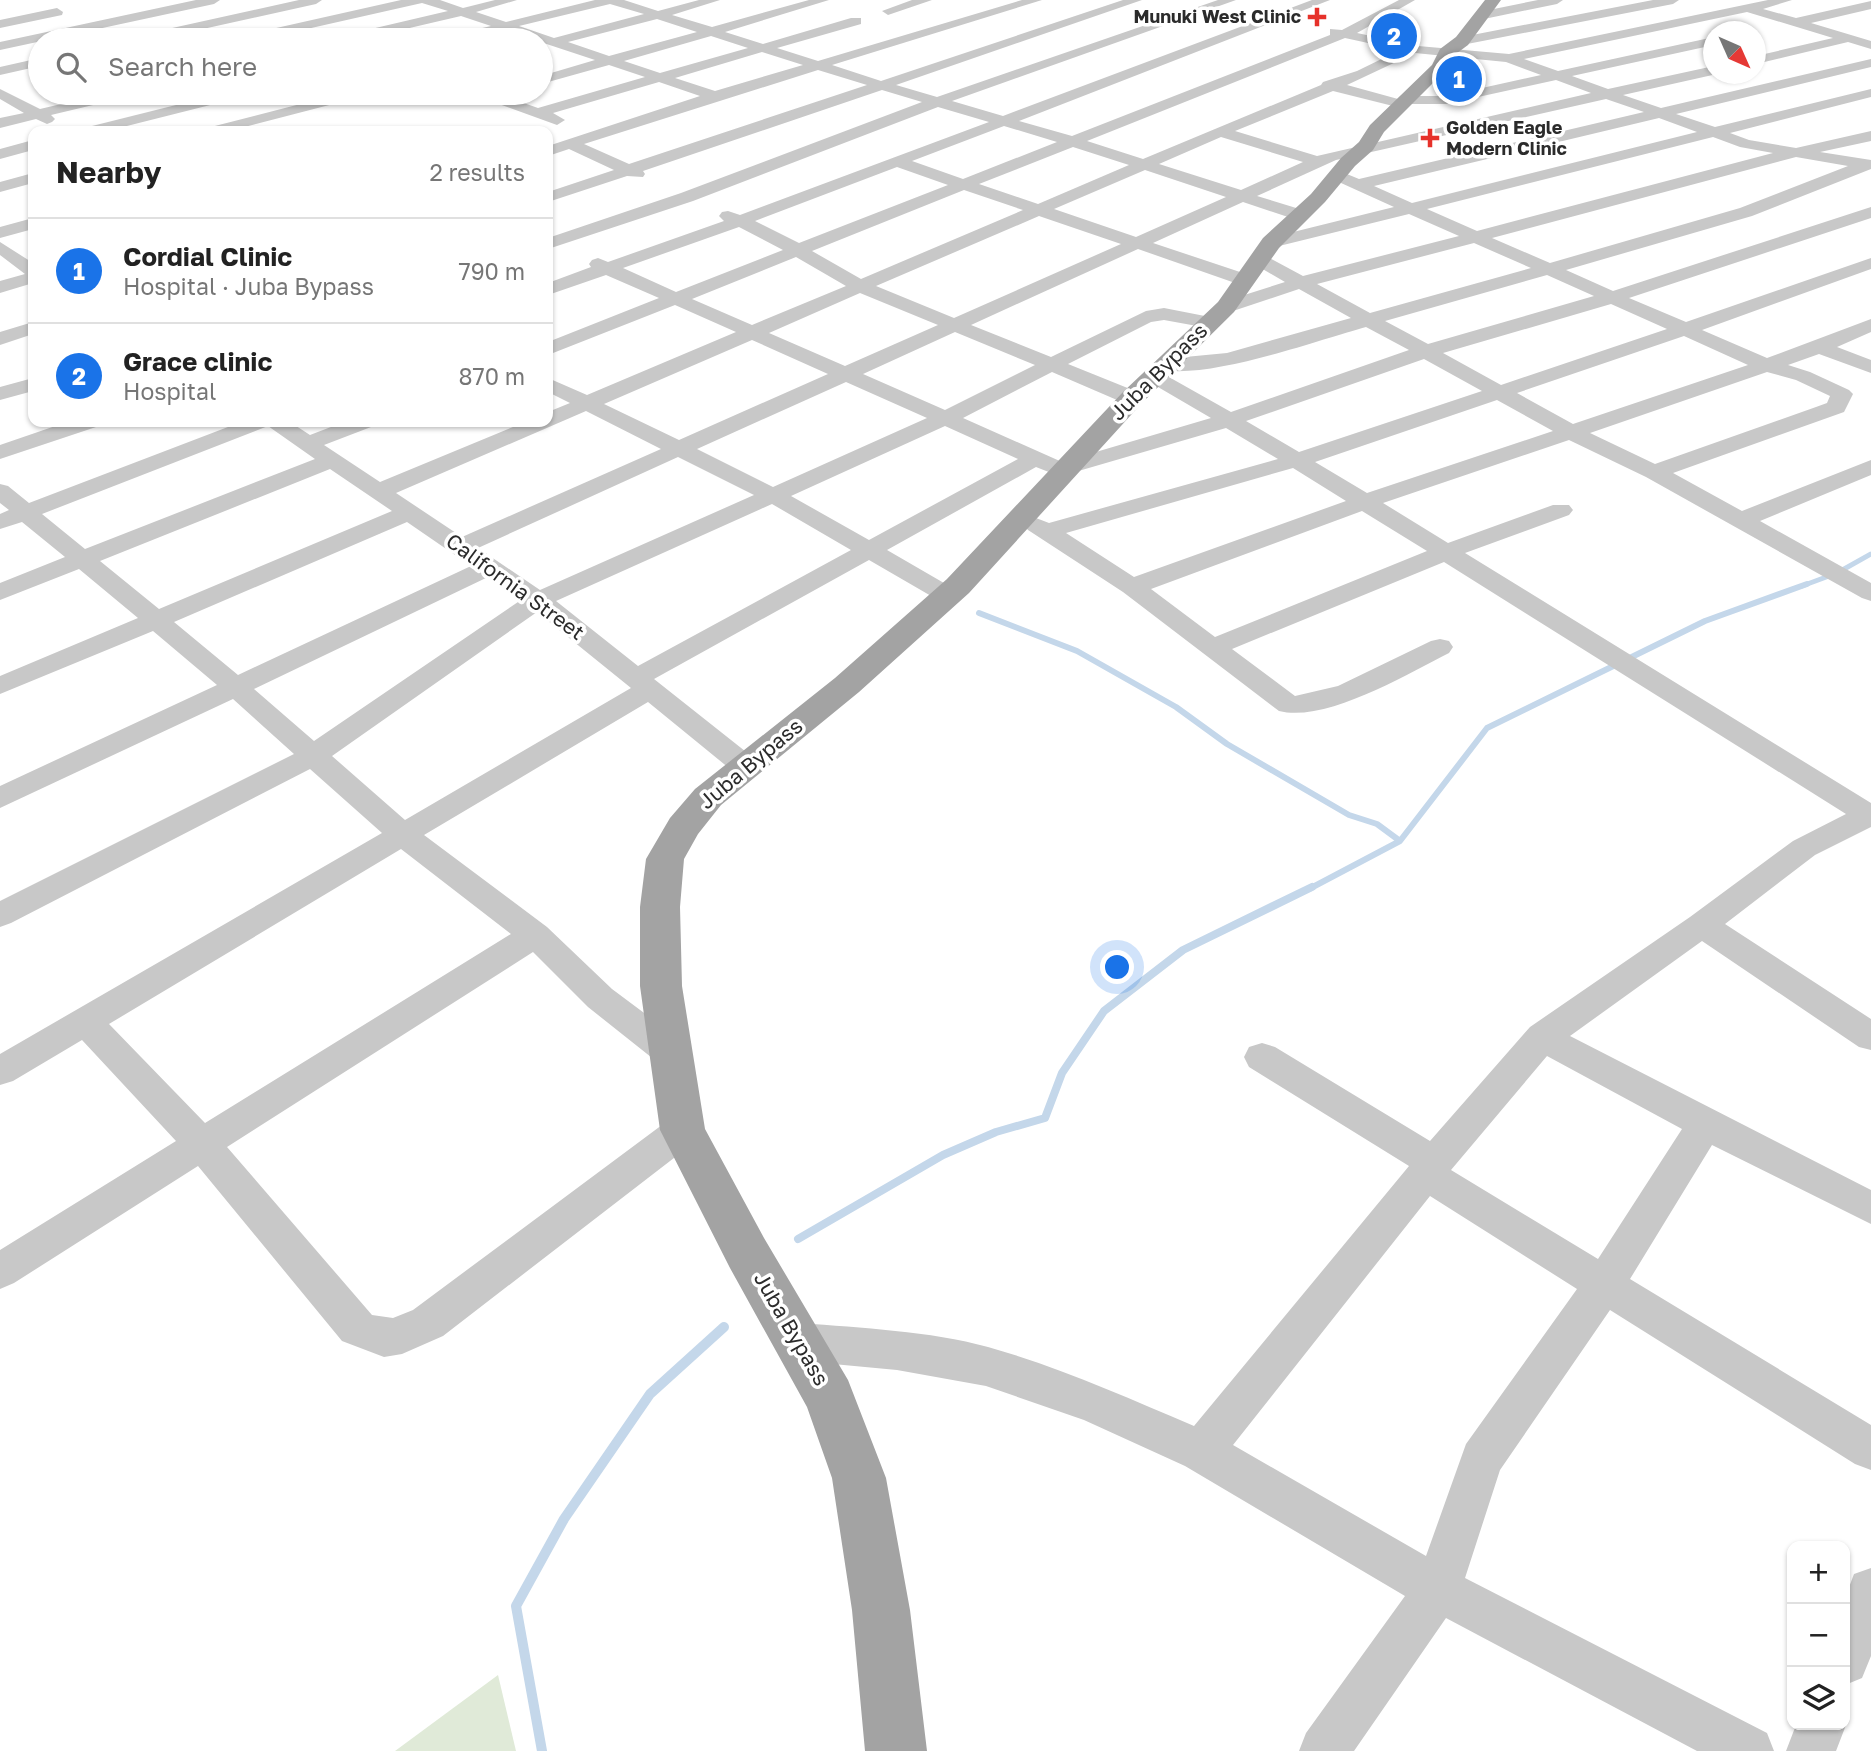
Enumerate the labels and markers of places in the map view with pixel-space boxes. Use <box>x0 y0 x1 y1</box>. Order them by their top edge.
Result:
place label: Munuki West Clinic <box>1133 5 1301 27</box>
marker: Munuki West Clinic <box>1307 7 1327 27</box>
pin: 2 <box>1371 10 1417 62</box>
pin: 1 <box>1436 53 1482 105</box>
place label: Golden Eagle Modern Clinic <box>1446 116 1567 159</box>
marker: Golden Eagle Modern Clinic <box>1420 128 1440 148</box>

